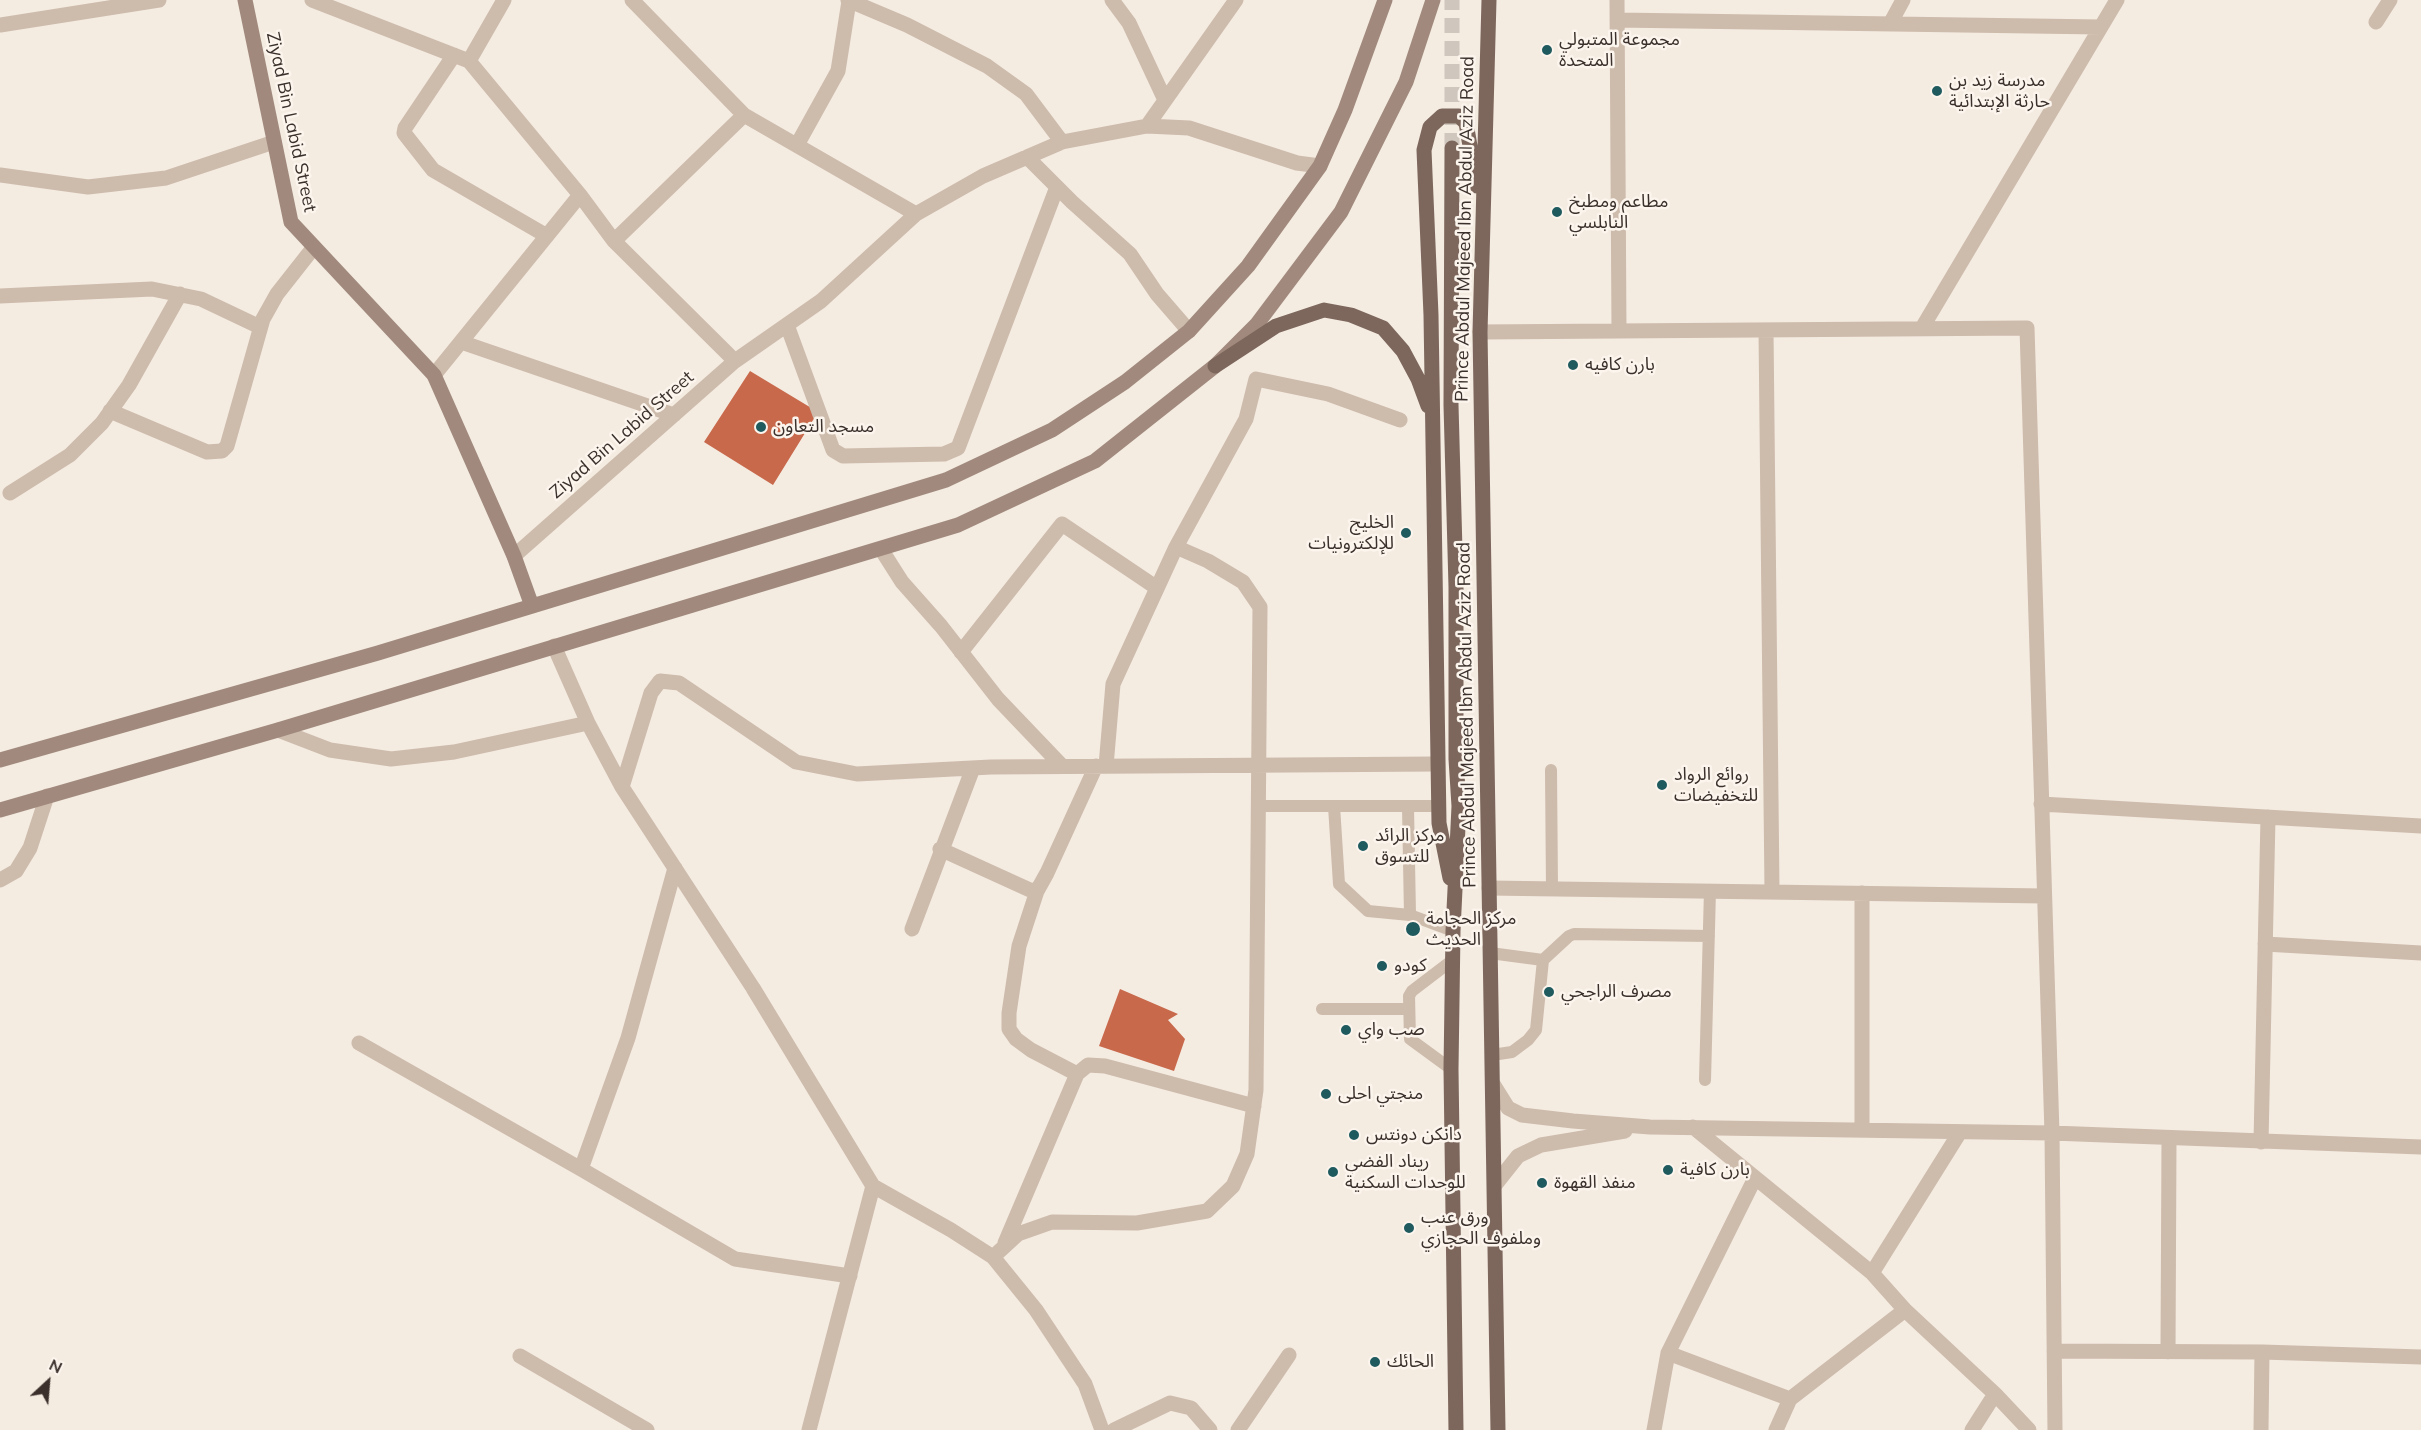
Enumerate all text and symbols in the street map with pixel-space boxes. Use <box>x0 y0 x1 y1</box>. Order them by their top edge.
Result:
place label: مجموعة المتبولي المتحدة <box>1559 29 1680 72</box>
street label: Ziyad Bin Labid Street <box>261 30 321 214</box>
marker: مجموعة المتبولي المتحدة <box>1540 43 1554 57</box>
street label: Prince Abdul Majeed Ibn Abdul Aziz Road <box>1451 56 1479 402</box>
place label: مدرسة زيد بن حارثة الإبتدائية <box>1949 70 2050 112</box>
marker: مدرسة زيد بن حارثة الإبتدائية <box>1930 84 1944 98</box>
place label: مطاعم ومطبخ النابلسي <box>1569 191 1668 234</box>
marker: مطاعم ومطبخ النابلسي <box>1550 205 1564 219</box>
place label: بارن كافيه <box>1585 354 1655 376</box>
marker: بارن كافيه <box>1566 358 1580 372</box>
street label: Ziyad Bin Labid Street <box>546 367 698 503</box>
place label: مسجد التعاون <box>773 416 874 438</box>
marker: مسجد التعاون <box>754 420 768 434</box>
place label: الخليج للإلكترونيات <box>1308 512 1394 554</box>
marker: الخليج للإلكترونيات <box>1399 526 1413 540</box>
street label: Prince Abdul Majeed Ibn Abdul Aziz Road <box>1453 542 1481 888</box>
place label: روائع الرواد للتخفيضات <box>1674 764 1758 806</box>
marker: روائع الرواد للتخفيضات <box>1655 778 1669 792</box>
place label: مركز الرائد للتسوق <box>1375 825 1444 868</box>
marker: مركز الرائد للتسوق <box>1356 839 1370 853</box>
place label: مركز الحجامة الحديث <box>1426 908 1516 950</box>
marker: مركز الحجامة الحديث <box>1404 920 1422 938</box>
place label: كودو <box>1394 955 1427 977</box>
marker: كودو <box>1375 959 1389 973</box>
place label: مصرف الراجحي <box>1561 981 1672 1003</box>
marker: مصرف الراجحي <box>1542 985 1556 999</box>
place label: صب واي <box>1358 1019 1425 1041</box>
marker: صب واي <box>1339 1023 1353 1037</box>
place label: منجتي احلى <box>1338 1083 1423 1105</box>
marker: منجتي احلى <box>1319 1087 1333 1101</box>
place label: دانكن دونتس <box>1366 1124 1462 1146</box>
marker: دانكن دونتس <box>1347 1128 1361 1142</box>
place label: ريناد الفضي للوحدات السكنية <box>1345 1151 1466 1194</box>
place label: بارن كافية <box>1680 1159 1750 1181</box>
marker: بارن كافية <box>1661 1163 1675 1177</box>
marker: ريناد الفضي للوحدات السكنية <box>1326 1165 1340 1179</box>
place label: منفذ القهوة <box>1554 1172 1636 1194</box>
marker: منفذ القهوة <box>1535 1176 1549 1190</box>
place label: ورق عنب وملفوف الحجازي <box>1421 1207 1541 1250</box>
marker: ورق عنب وملفوف الحجازي <box>1402 1221 1416 1235</box>
place label: الحائك <box>1387 1351 1434 1373</box>
north arrow <box>18 1352 78 1412</box>
text: N <box>46 1354 66 1377</box>
marker: الحائك <box>1368 1355 1382 1369</box>

